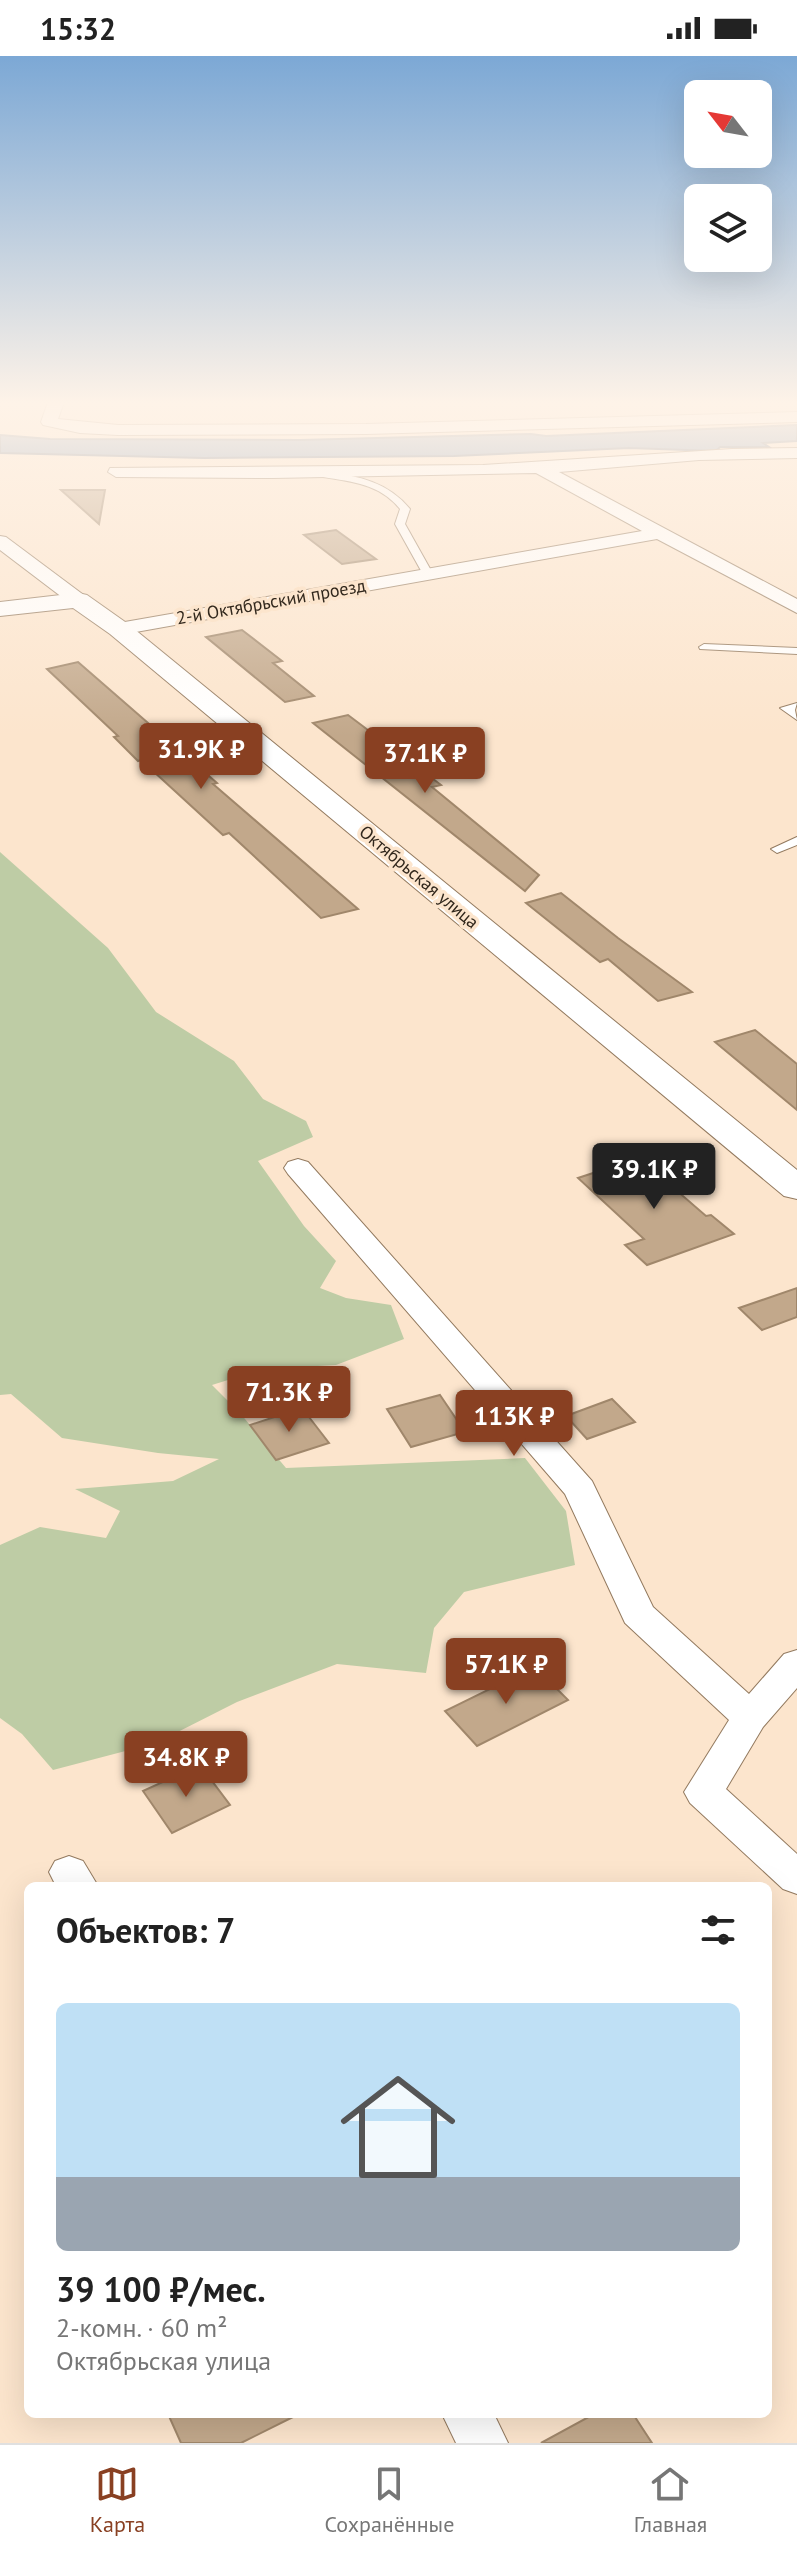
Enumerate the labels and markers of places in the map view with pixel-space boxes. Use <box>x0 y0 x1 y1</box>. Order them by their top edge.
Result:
pin: 31.9K ₽ <box>127 723 275 791</box>
pin: 37.1K ₽ <box>351 727 499 795</box>
pin: 39.1K ₽ <box>580 1143 728 1211</box>
pin: 71.3K ₽ <box>215 1366 363 1434</box>
pin: 113K ₽ <box>449 1390 579 1458</box>
pin: 57.1K ₽ <box>432 1638 580 1706</box>
pin: 34.8K ₽ <box>112 1731 260 1799</box>

